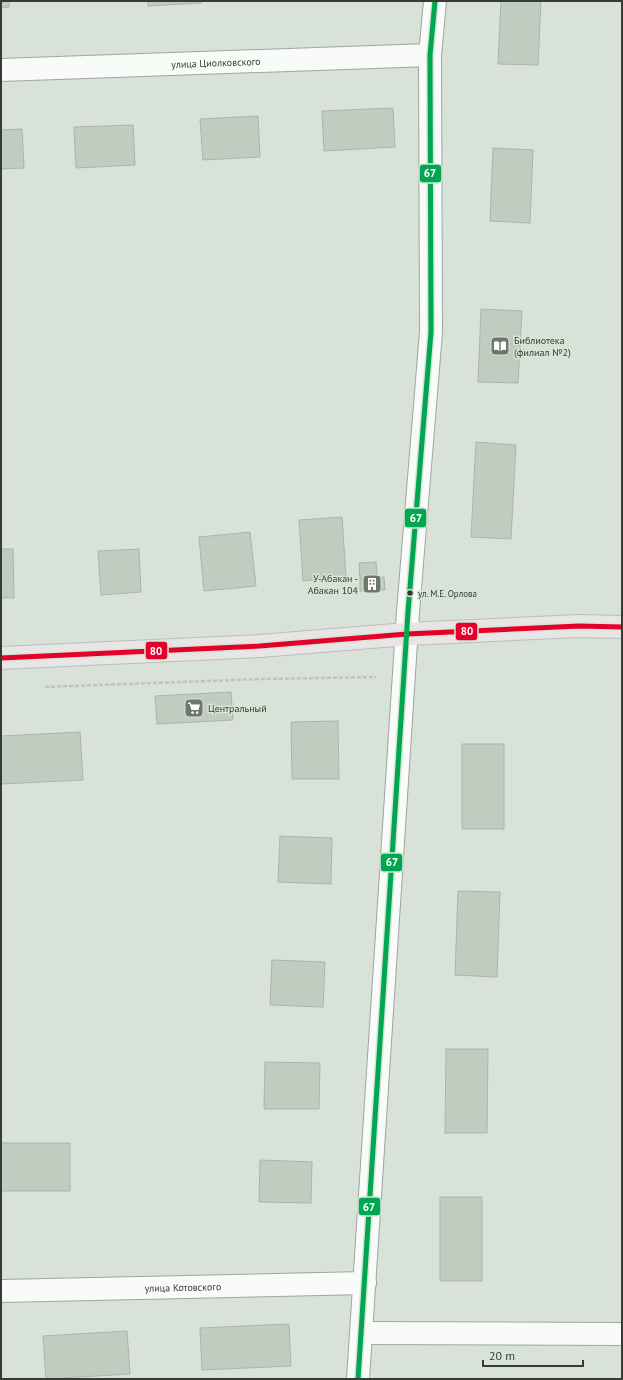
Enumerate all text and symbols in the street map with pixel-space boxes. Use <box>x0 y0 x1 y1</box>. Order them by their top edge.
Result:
street label: улица Циолковского <box>171 55 261 71</box>
line badge: 67 <box>419 164 442 183</box>
text: 67 <box>424 166 436 180</box>
place label: Библиотека (филиал №2) <box>514 334 571 359</box>
library icon: Библиотека (филиал №2) <box>489 335 511 357</box>
line badge: 67 <box>404 508 427 528</box>
text: 67 <box>410 511 422 525</box>
place label: У-Абакан - Абакан 104 <box>308 572 359 597</box>
building icon: У-Абакан - Абакан 104 <box>361 573 383 595</box>
marker: ул. М.Е. Орлова <box>405 588 415 598</box>
place label: ул. М.Е. Орлова <box>418 588 477 599</box>
line badge: 80 <box>455 622 478 641</box>
text: 80 <box>461 624 473 638</box>
line badge: 80 <box>145 641 168 660</box>
text: 80 <box>150 644 162 658</box>
supermarket icon: Центральный <box>183 697 205 719</box>
place label: Центральный <box>208 702 267 715</box>
line badge: 67 <box>380 853 403 872</box>
text: 67 <box>386 855 398 869</box>
line badge: 67 <box>358 1197 381 1216</box>
text: 67 <box>363 1200 375 1214</box>
street label: улица Котовского <box>145 1280 221 1295</box>
scale bar <box>483 1342 583 1368</box>
text: 20 m <box>489 1348 515 1363</box>

